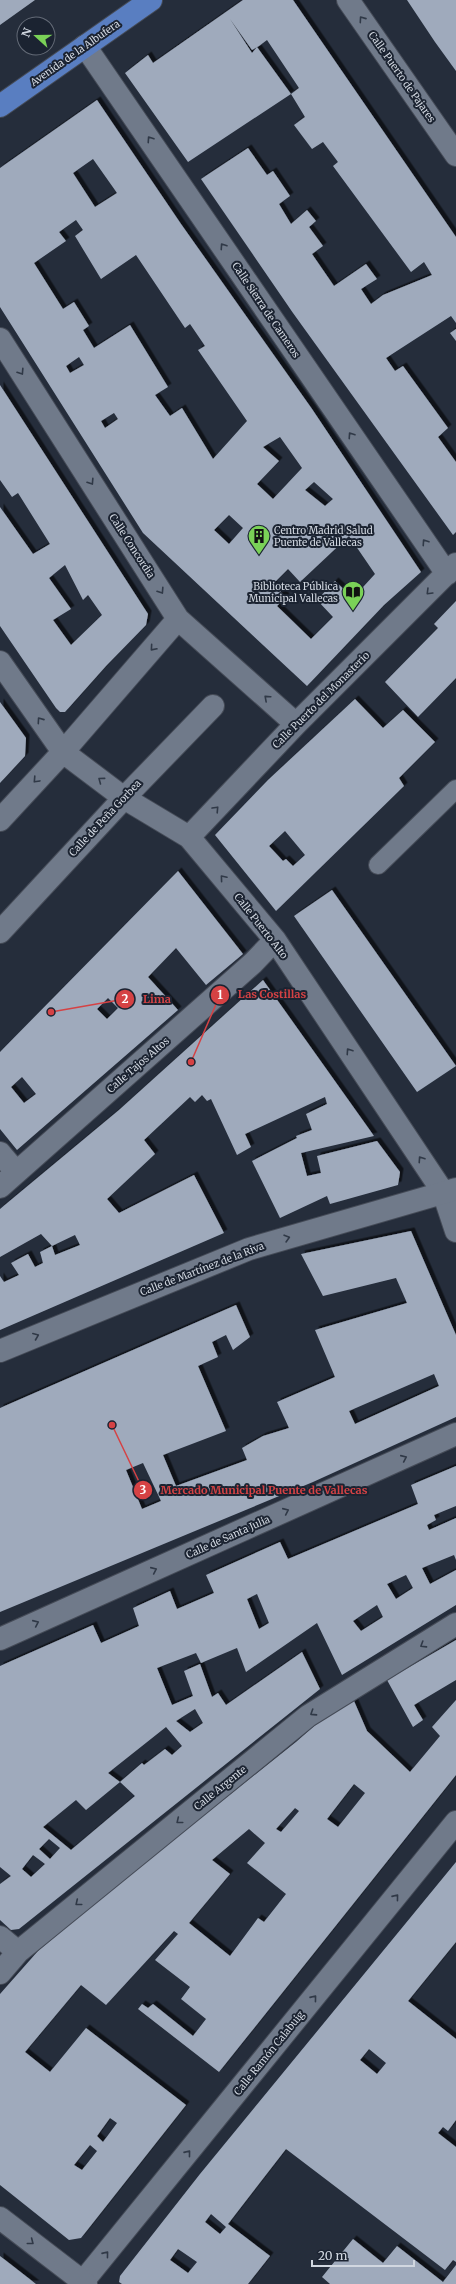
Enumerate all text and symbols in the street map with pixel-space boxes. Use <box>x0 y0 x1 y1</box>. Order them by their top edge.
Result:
north arrow <box>16 16 56 56</box>
street label: Avenida de la Albufera <box>27 17 123 89</box>
one-way arrow <box>360 17 367 24</box>
text: N <box>19 26 35 39</box>
street label: Calle Puerto de Pajares <box>366 29 438 125</box>
one-way arrow <box>147 136 154 143</box>
one-way arrow <box>221 244 228 251</box>
street label: Calle Sierra de Cameros <box>229 260 303 360</box>
one-way arrow <box>16 368 24 375</box>
one-way arrow <box>349 432 356 439</box>
one-way arrow <box>86 478 94 485</box>
street label: Calle Concordia <box>106 511 158 581</box>
building icon: Centro Madrid Salud Puente de Vallecas <box>246 523 272 556</box>
place label: Centro Madrid Salud Puente de Vallecas <box>274 524 373 549</box>
one-way arrow <box>422 539 430 546</box>
library icon: Biblioteca Pública Municipal Vallecas <box>340 579 366 612</box>
place label: Biblioteca Pública Municipal Vallecas <box>249 580 339 605</box>
one-way arrow <box>156 587 163 594</box>
one-way arrow <box>426 587 434 595</box>
one-way arrow <box>150 643 157 651</box>
street label: Calle Puerto del Monasterio <box>270 649 372 751</box>
one-way arrow <box>264 695 272 703</box>
one-way arrow <box>38 717 45 724</box>
one-way arrow <box>34 776 41 783</box>
street label: Calle de Peña Gorbea <box>66 777 144 859</box>
one-way arrow <box>99 778 106 785</box>
one-way arrow <box>211 806 219 814</box>
one-way arrow <box>221 875 228 883</box>
street label: Calle Puerto Alto <box>231 891 291 962</box>
callout: Las Costillas <box>210 983 314 1006</box>
callout: Lima <box>115 987 178 1010</box>
text: 1 <box>217 987 223 1002</box>
text: Las Costillas <box>238 987 306 1001</box>
text: 2 <box>121 991 129 1006</box>
text: Lima <box>143 992 171 1006</box>
street label: Calle Tajos Altos <box>104 1034 172 1096</box>
one-way arrow <box>346 1048 354 1055</box>
one-way arrow <box>418 1156 426 1163</box>
one-way arrow <box>284 1234 291 1243</box>
street label: Calle de Martínez de la Riva <box>138 1239 266 1299</box>
one-way arrow <box>33 1333 40 1341</box>
one-way arrow <box>401 1454 408 1462</box>
callout: Mercado Municipal Puente de Vallecas <box>133 1479 376 1502</box>
text: 3 <box>140 1482 147 1497</box>
text: Mercado Municipal Puente de Vallecas <box>161 1483 368 1497</box>
one-way arrow <box>281 1508 289 1516</box>
street label: Calle de Santa Julia <box>184 1512 273 1561</box>
one-way arrow <box>150 1567 158 1575</box>
one-way arrow <box>31 1620 39 1628</box>
one-way arrow <box>420 1640 427 1647</box>
one-way arrow <box>310 1709 317 1716</box>
street label: Calle Argente <box>191 1763 249 1813</box>
one-way arrow <box>176 1817 183 1824</box>
one-way arrow <box>391 1894 398 1901</box>
one-way arrow <box>75 1899 82 1906</box>
one-way arrow <box>309 1995 316 2002</box>
street label: Calle Ramón Calabuig <box>231 2008 307 2098</box>
one-way arrow <box>183 2150 190 2157</box>
one-way arrow <box>26 2237 33 2244</box>
scale bar <box>312 2242 414 2268</box>
text: 20 m <box>318 2248 347 2263</box>
one-way arrow <box>101 2251 108 2258</box>

